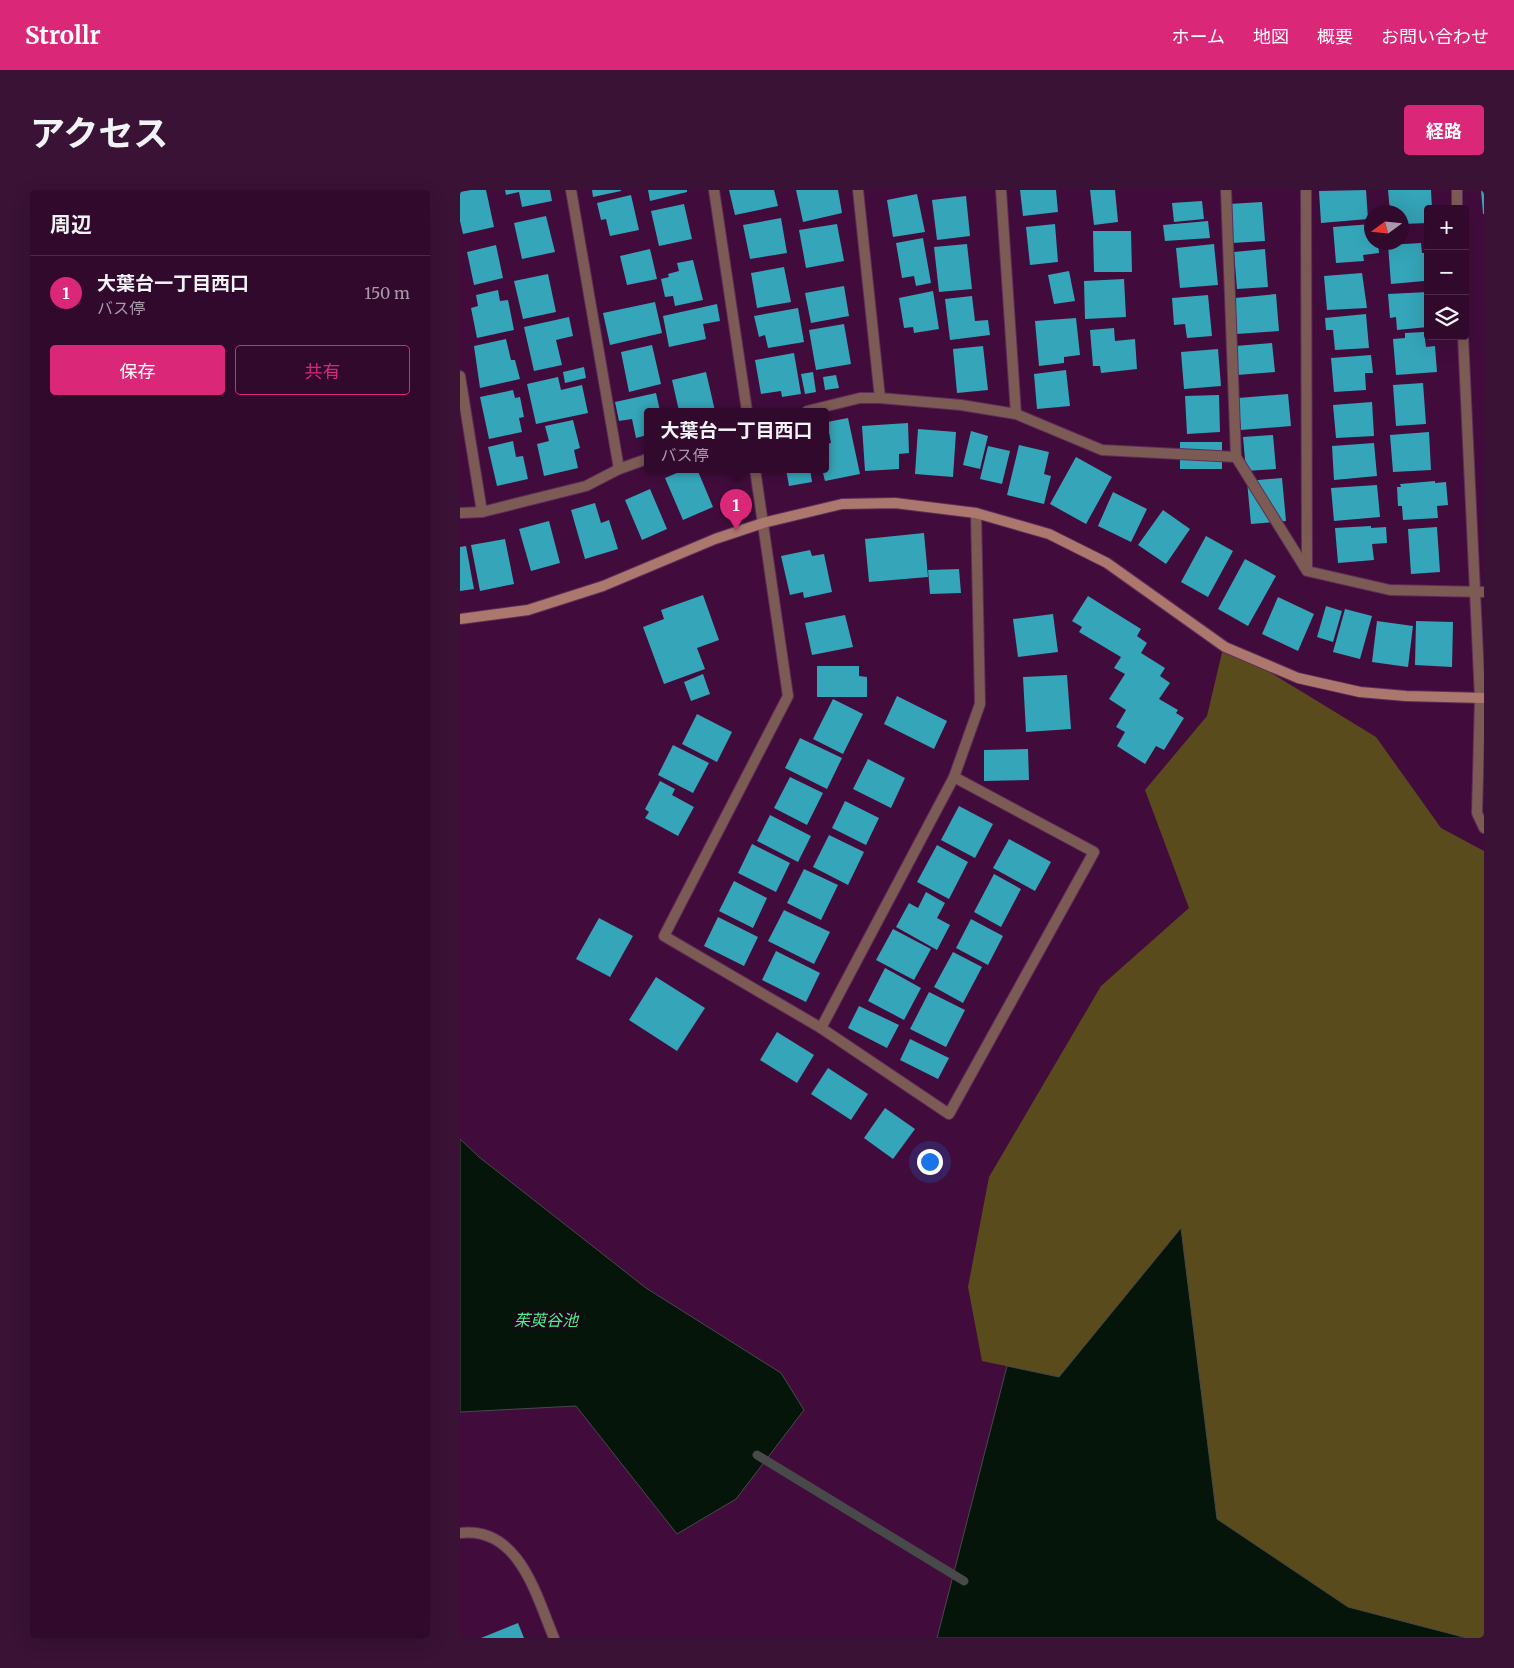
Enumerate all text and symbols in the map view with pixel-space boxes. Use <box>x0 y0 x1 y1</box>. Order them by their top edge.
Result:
text: Strollr <box>25 20 101 51</box>
text: ホーム <box>1172 25 1225 48</box>
text: 地図 <box>1253 25 1289 48</box>
text: 概要 <box>1317 25 1353 48</box>
text: お問い合わせ <box>1381 25 1489 48</box>
button: 経路 <box>1404 105 1484 155</box>
text: アクセス <box>30 112 168 156</box>
north arrow <box>1364 205 1409 250</box>
map controls <box>1424 205 1469 340</box>
button: + <box>1424 205 1469 250</box>
text: 周辺 <box>50 211 92 238</box>
button: − <box>1424 250 1469 295</box>
text: 大葉台一丁目西口 <box>97 271 249 295</box>
text: 1 <box>62 283 70 303</box>
text: 150 m <box>364 283 410 303</box>
button: layers <box>1424 295 1469 340</box>
text: バス停 <box>97 298 145 318</box>
button: 保存 <box>50 345 225 395</box>
button: 共有 <box>235 345 410 395</box>
popup <box>644 408 829 473</box>
text: 大葉台一丁目西口 <box>660 418 813 442</box>
text: バス停 <box>660 445 709 465</box>
pin: 1 <box>720 489 752 530</box>
your location <box>917 1149 943 1175</box>
water label: 茱萸谷池 <box>514 1310 580 1330</box>

